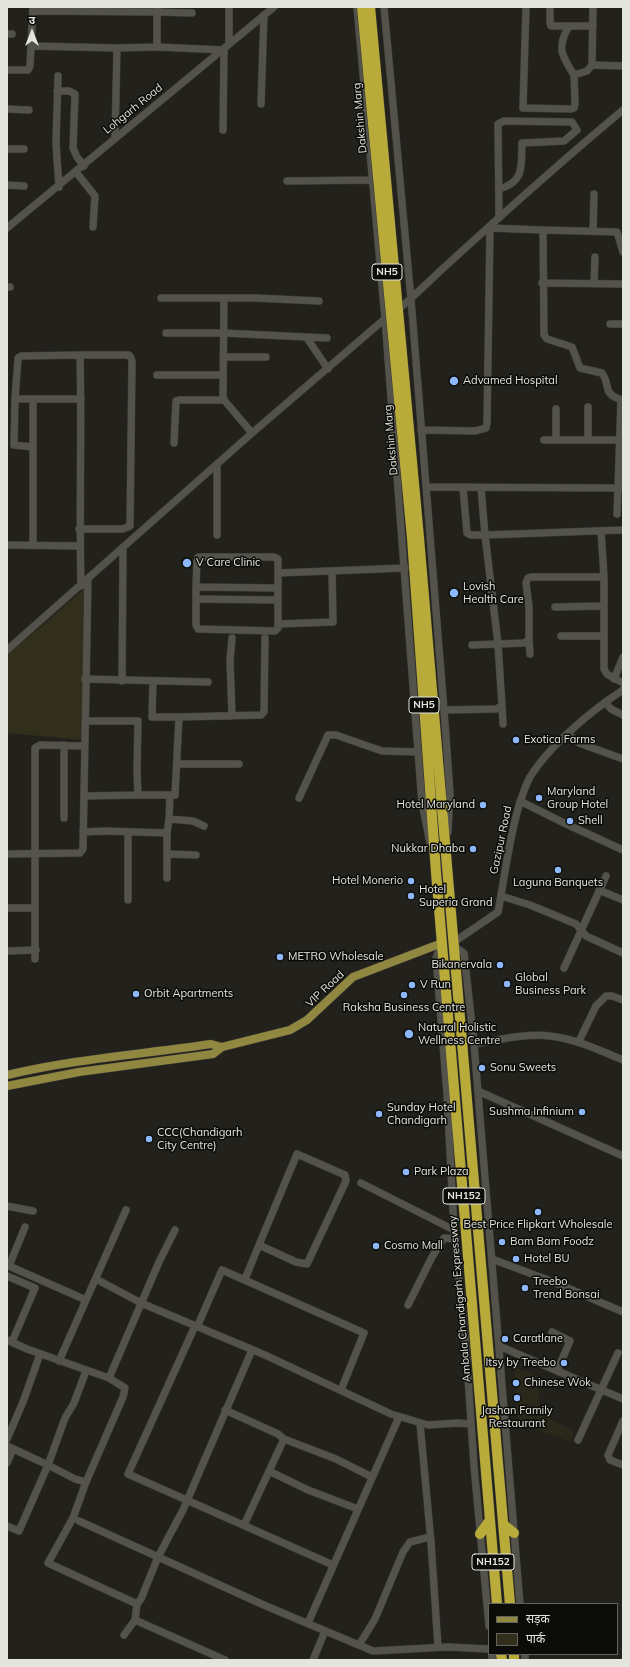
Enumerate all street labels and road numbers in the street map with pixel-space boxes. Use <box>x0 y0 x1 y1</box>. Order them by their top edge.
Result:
street label: Lohgarh Road <box>101 81 165 137</box>
street label: Dakshin Marg <box>350 82 370 154</box>
road number: NH5 <box>372 264 402 280</box>
street label: Dakshin Marg <box>381 404 401 476</box>
road number: NH5 <box>409 697 439 713</box>
street label: Gazipur Road <box>487 805 515 875</box>
street label: VIP Road <box>303 968 347 1010</box>
road number: NH152 <box>443 1188 485 1204</box>
street label: Ambala Chandigarh Expressway <box>446 1215 474 1383</box>
road number: NH152 <box>472 1554 514 1570</box>

